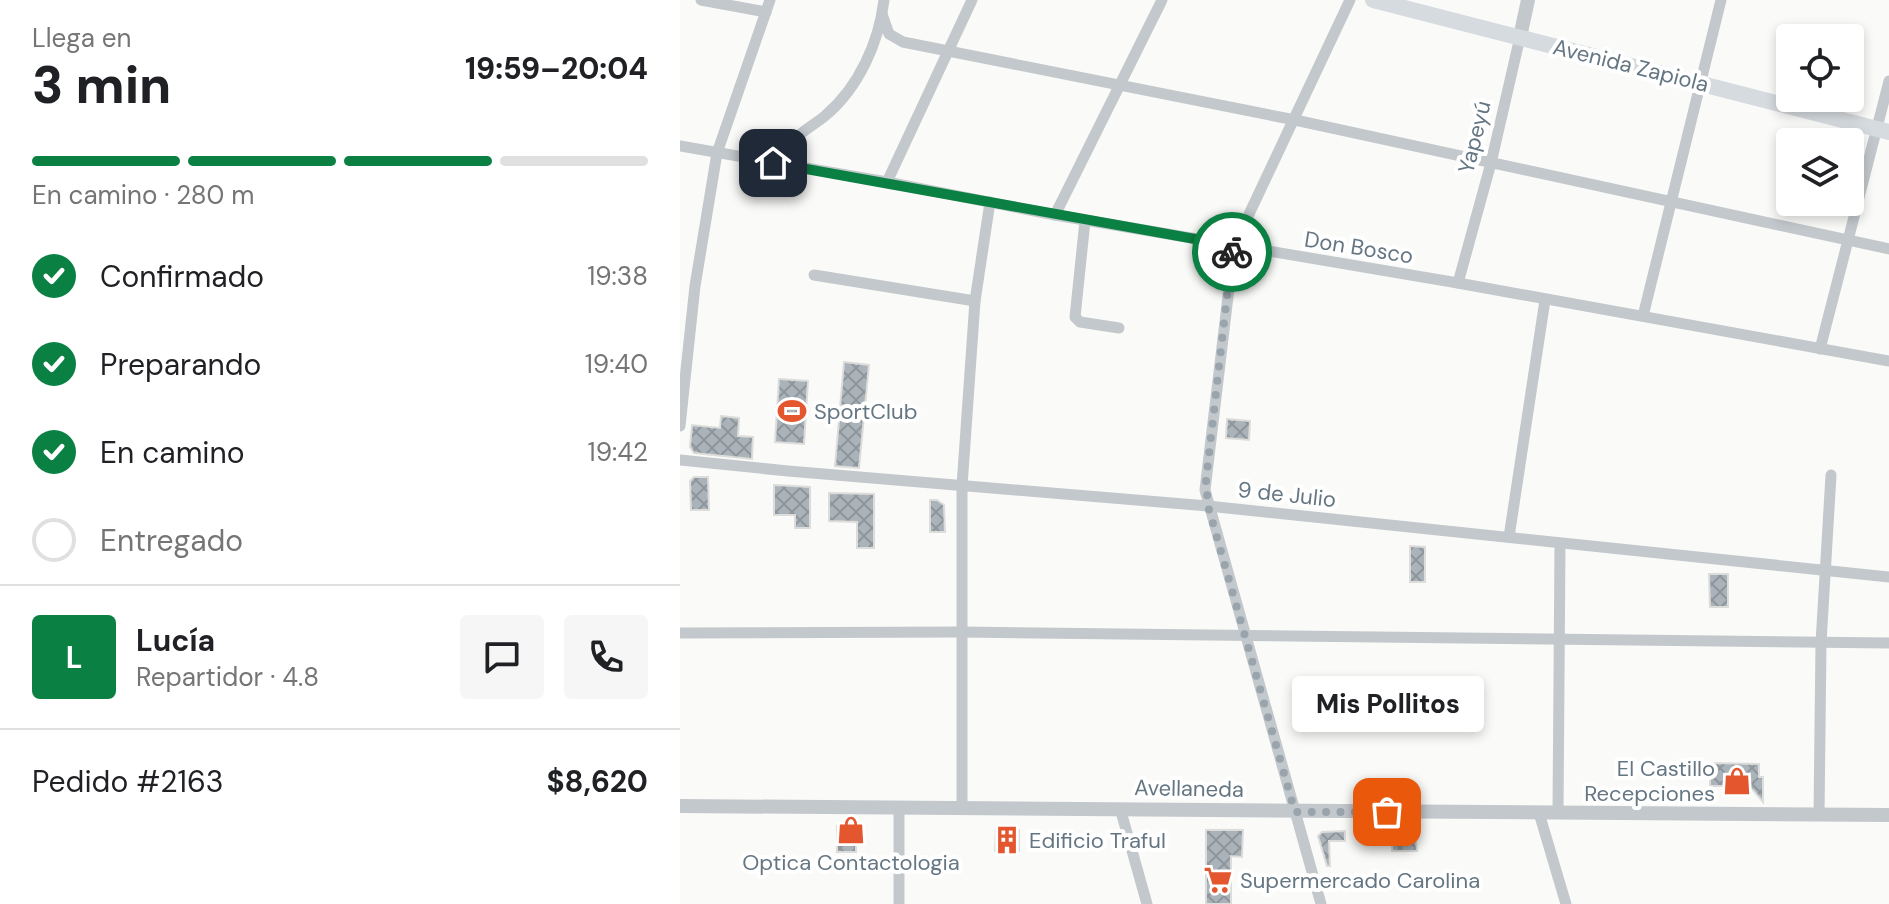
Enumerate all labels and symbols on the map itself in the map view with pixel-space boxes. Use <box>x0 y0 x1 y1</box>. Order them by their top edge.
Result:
street label: Avenida Zapiola <box>1550 32 1712 99</box>
street label: Yapeyú <box>1451 98 1497 176</box>
pin <box>739 129 807 197</box>
courier <box>1192 212 1272 292</box>
street label: Don Bosco <box>1303 225 1415 270</box>
sports icon: SportClub <box>777 396 807 426</box>
place label: SportClub <box>814 397 917 426</box>
street label: 9 de Julio <box>1236 475 1338 514</box>
callout: Mis Pollitos <box>1291 676 1483 732</box>
place label: El Castillo Recepciones <box>1584 754 1715 808</box>
shop icon: El Castillo Recepciones <box>1722 766 1752 796</box>
street label: Avellaneda <box>1134 773 1244 804</box>
pin <box>1353 778 1421 846</box>
shop icon: Optica Contactologia <box>836 815 866 845</box>
building icon: Edificio Traful <box>992 825 1022 855</box>
place label: Edificio Traful <box>1029 826 1166 855</box>
place label: Optica Contactologia <box>742 848 960 877</box>
supermarket icon: Supermercado Carolina <box>1203 865 1233 895</box>
place label: Supermercado Carolina <box>1240 866 1480 895</box>

